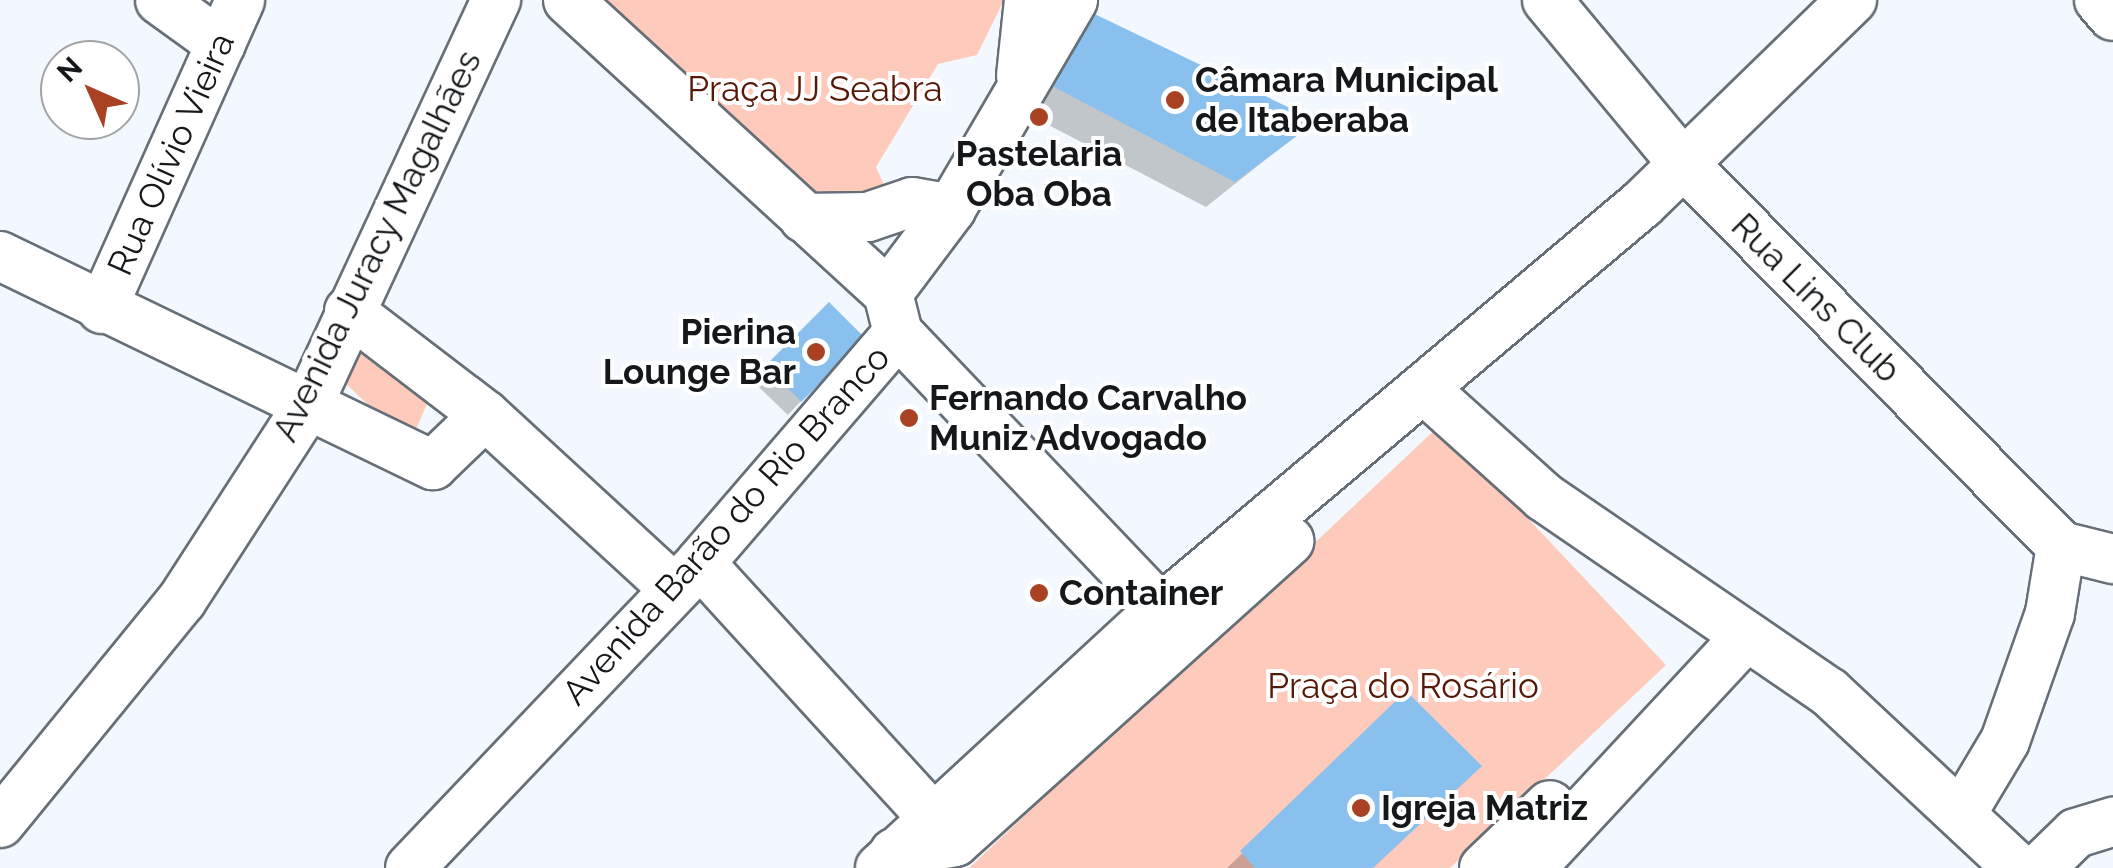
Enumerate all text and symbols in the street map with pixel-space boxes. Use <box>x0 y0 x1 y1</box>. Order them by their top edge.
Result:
street label: Rua Olívio Vieira <box>99 26 243 282</box>
north arrow <box>40 40 140 140</box>
street label: Avenida Juracy Magalhães <box>264 43 490 449</box>
text: N <box>51 51 89 89</box>
place label: Câmara Municipal de Itaberaba <box>1195 59 1498 141</box>
park label: Praça JJ Seabra <box>687 68 943 110</box>
marker: Câmara Municipal de Itaberaba <box>1164 89 1186 111</box>
marker: Pastelaria Oba Oba <box>1028 106 1050 128</box>
place label: Pastelaria Oba Oba <box>956 133 1122 215</box>
street label: Rua Lins Club <box>1723 205 1909 391</box>
place label: Pierina Lounge Bar <box>603 311 796 393</box>
street label: Avenida Barão do Rio Branco <box>554 337 898 713</box>
marker: Pierina Lounge Bar <box>805 341 827 363</box>
place label: Fernando Carvalho Muniz Advogado <box>929 377 1247 459</box>
marker: Fernando Carvalho Muniz Advogado <box>898 407 920 429</box>
place label: Container <box>1059 572 1223 614</box>
marker: Container <box>1028 582 1050 604</box>
park label: Praça do Rosário <box>1267 665 1539 707</box>
place label: Igreja Matriz <box>1381 787 1588 829</box>
marker: Igreja Matriz <box>1350 797 1372 819</box>

